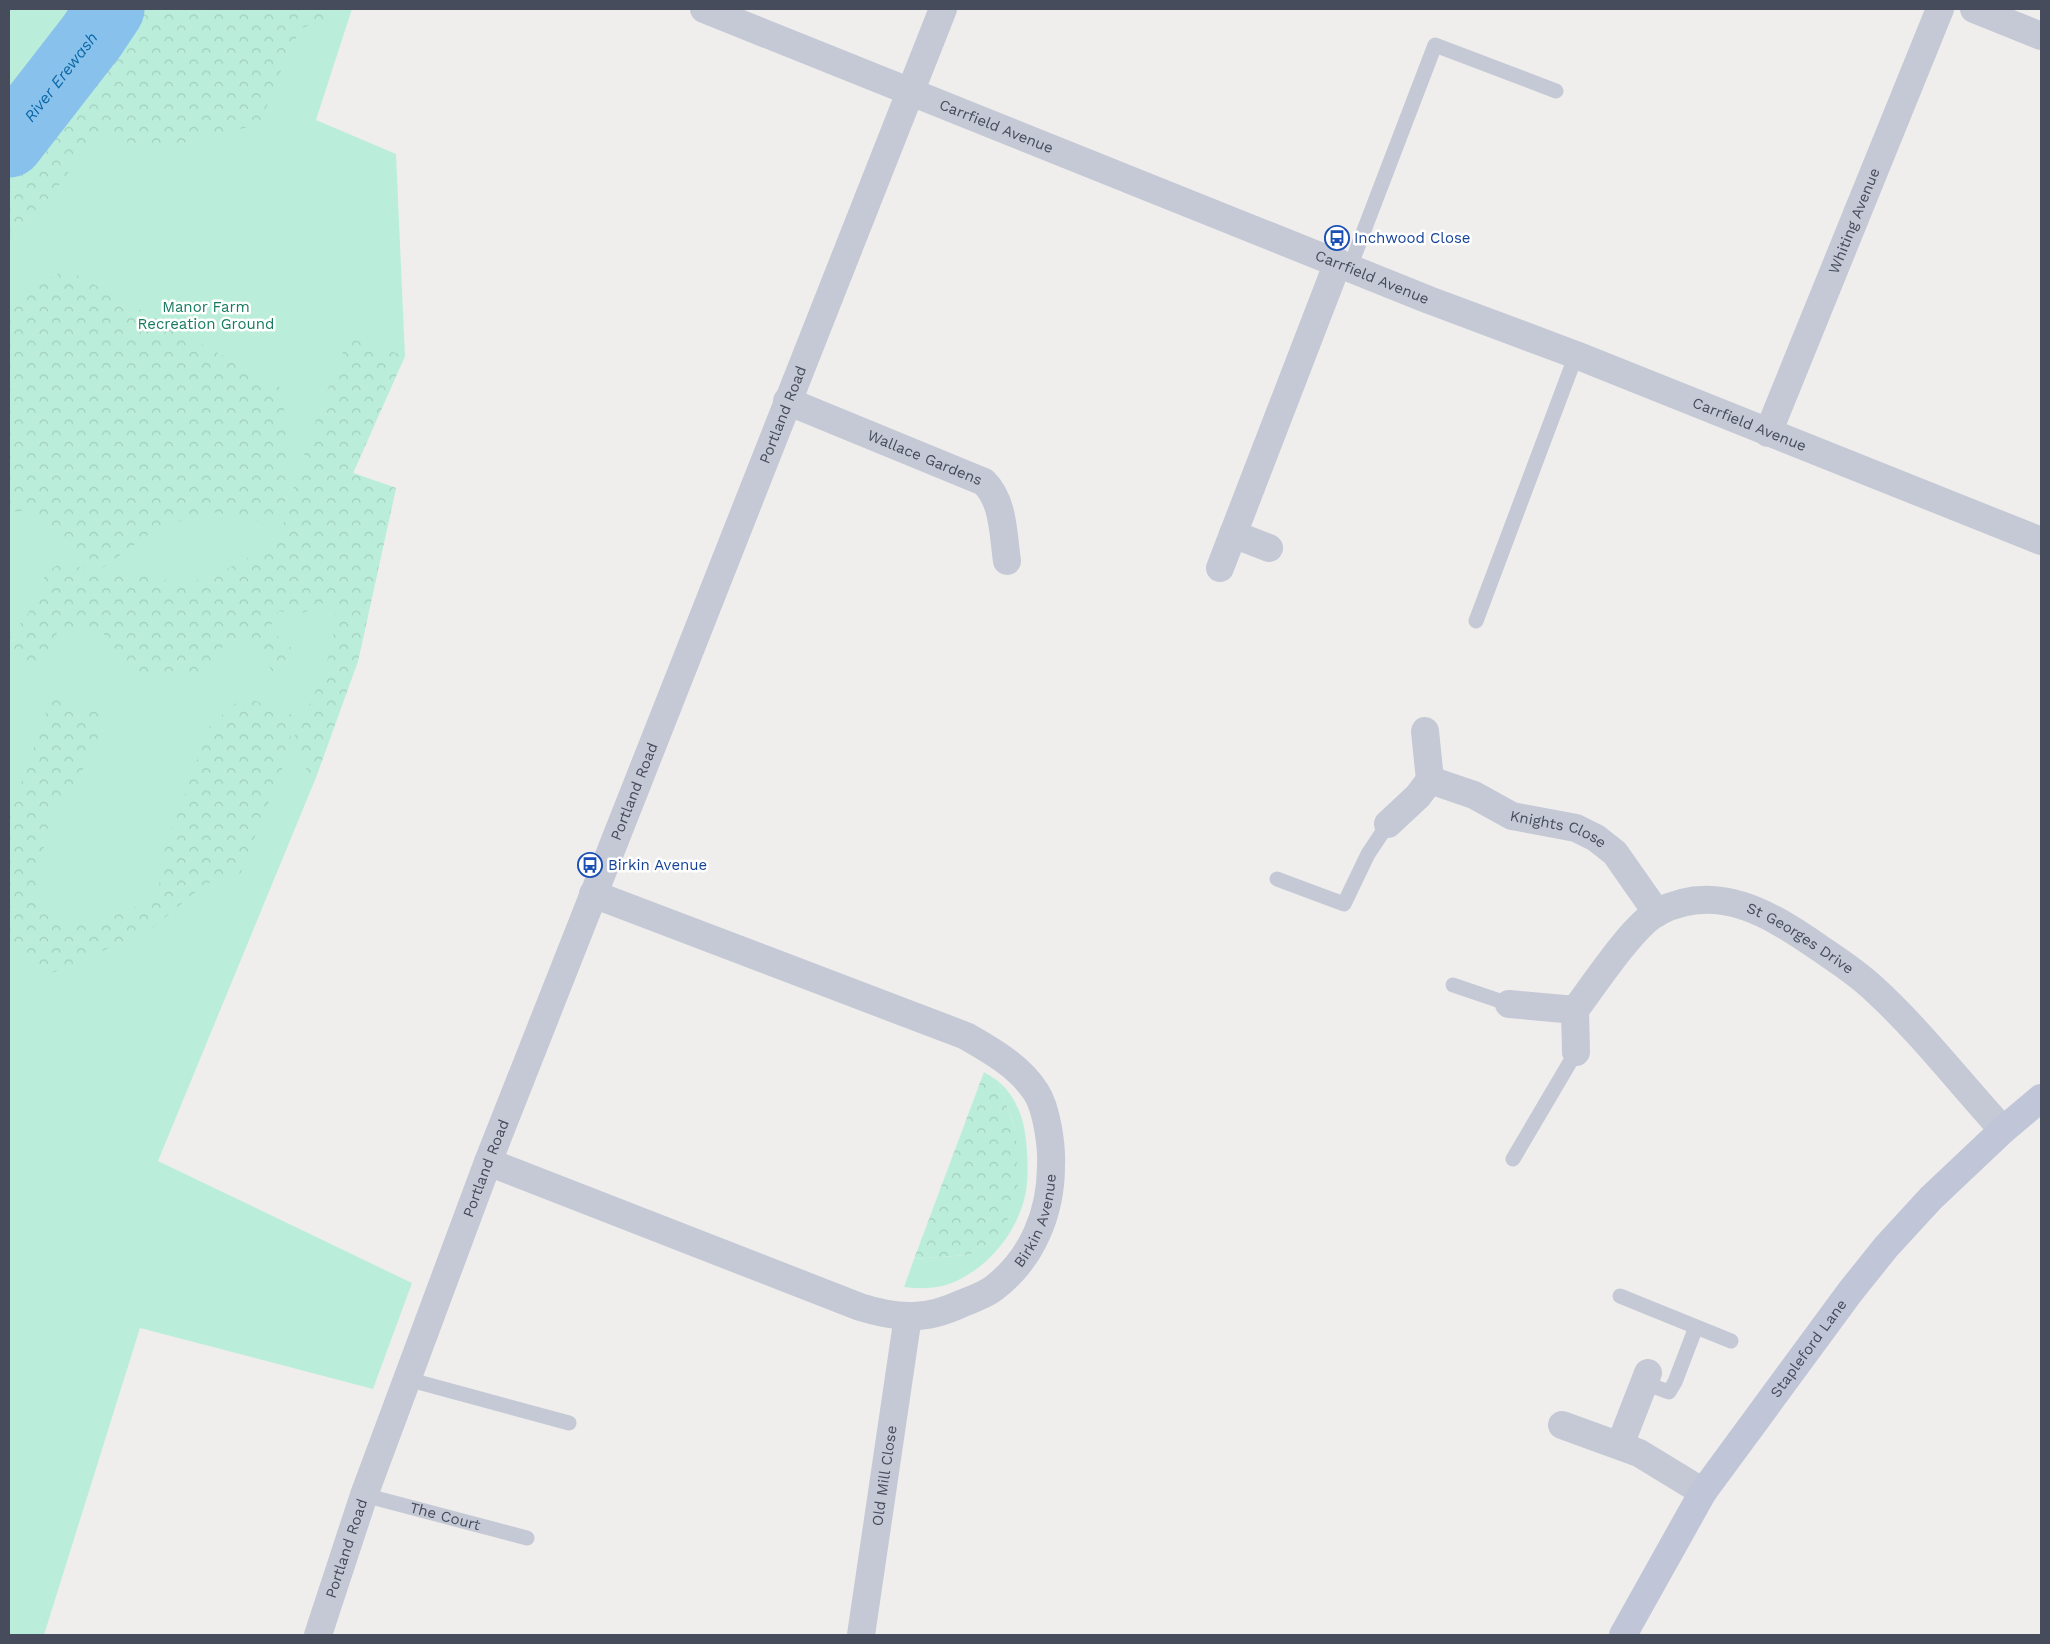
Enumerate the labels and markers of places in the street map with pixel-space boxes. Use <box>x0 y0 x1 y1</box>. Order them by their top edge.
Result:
bus stop icon: Inchwood Close <box>1324 225 1350 251</box>
place label: Inchwood Close <box>1354 229 1470 247</box>
bus stop icon: Birkin Avenue <box>577 852 603 878</box>
place label: Birkin Avenue <box>608 856 707 874</box>

